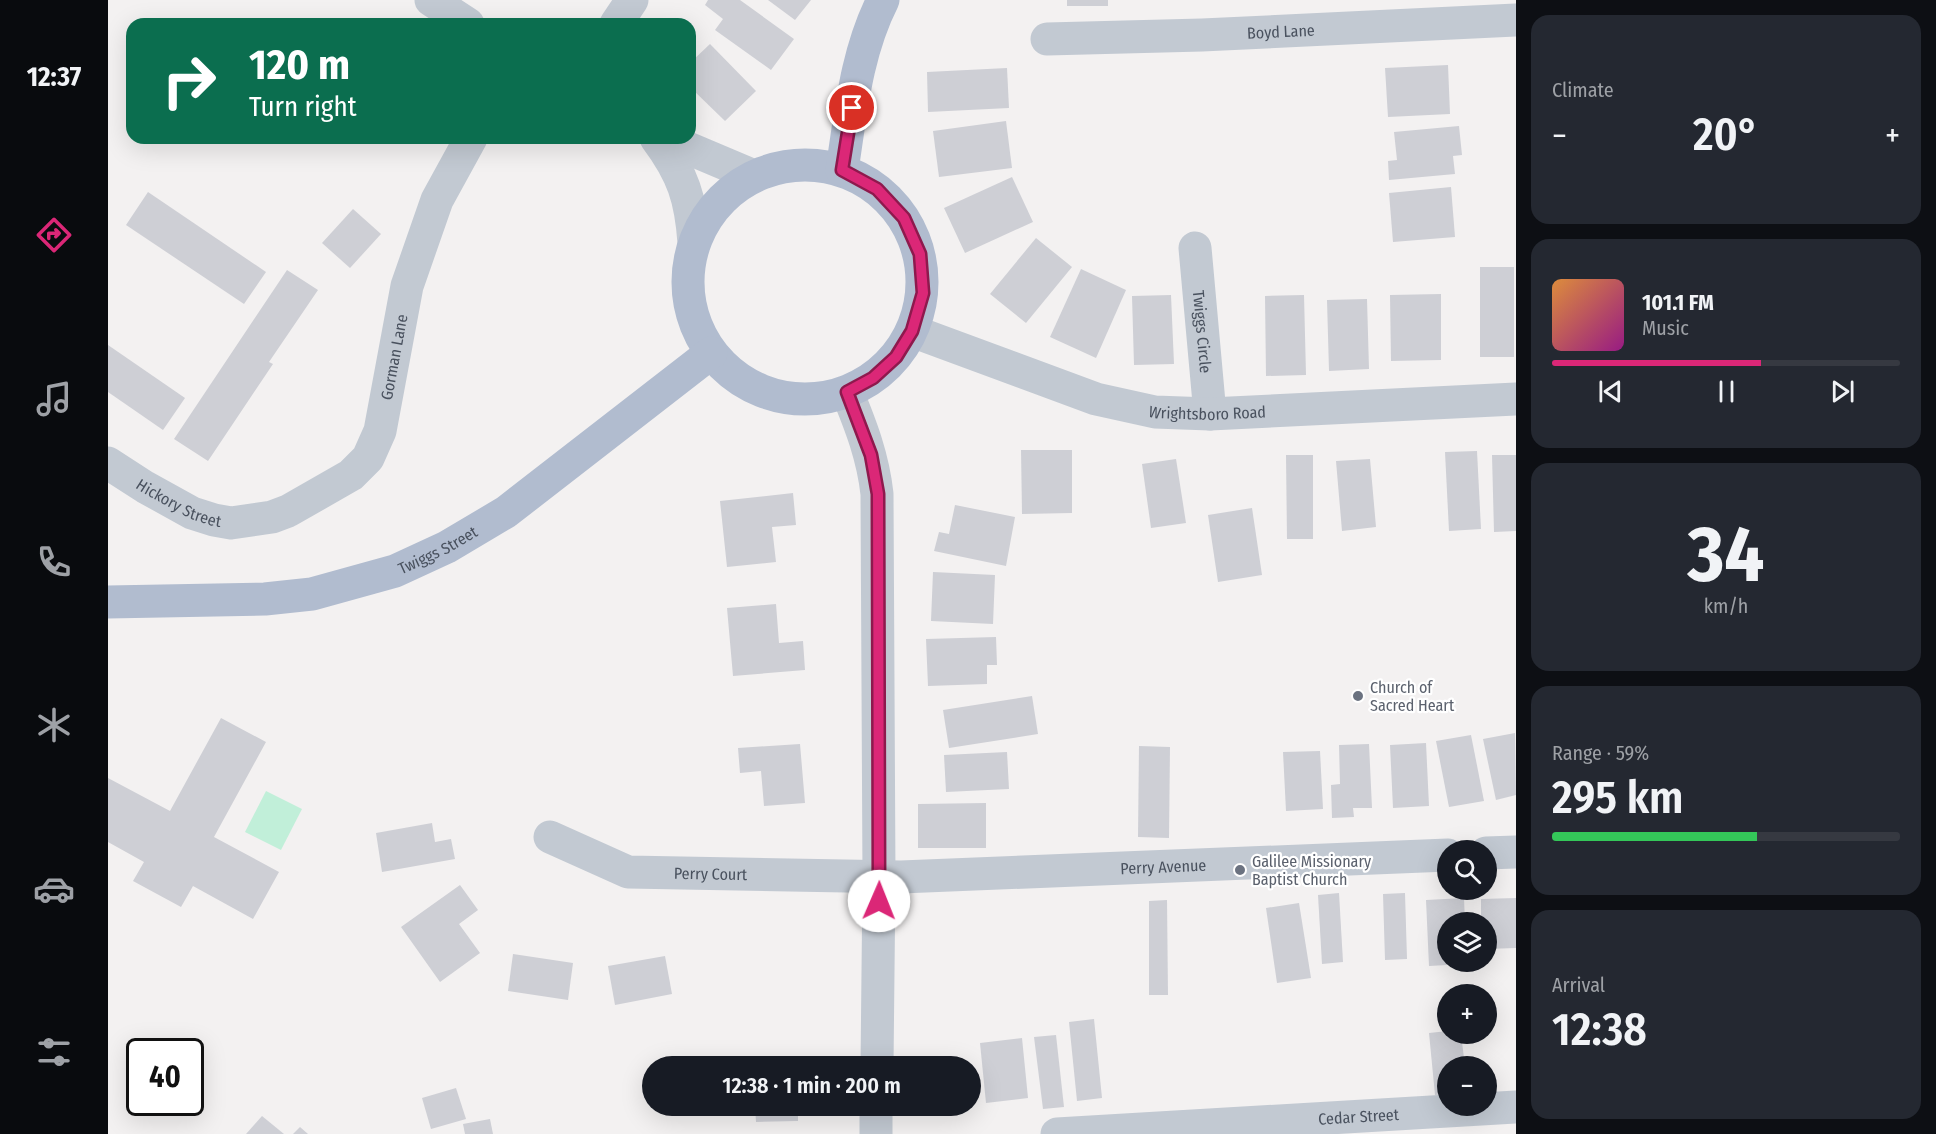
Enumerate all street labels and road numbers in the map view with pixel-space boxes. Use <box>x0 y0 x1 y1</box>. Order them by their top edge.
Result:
street label: Boyd Lane <box>1247 20 1315 42</box>
street label: Twiggs Circle <box>1189 289 1216 374</box>
street label: Gorman Lane <box>376 313 411 401</box>
street label: Wrightsboro Road <box>1147 401 1266 424</box>
street label: Hickory Street <box>133 475 223 531</box>
street label: Twiggs Street <box>395 521 481 578</box>
street label: Perry Avenue <box>1120 855 1207 878</box>
street label: Perry Court <box>674 863 748 884</box>
street label: Cedar Street <box>1318 1104 1400 1128</box>

